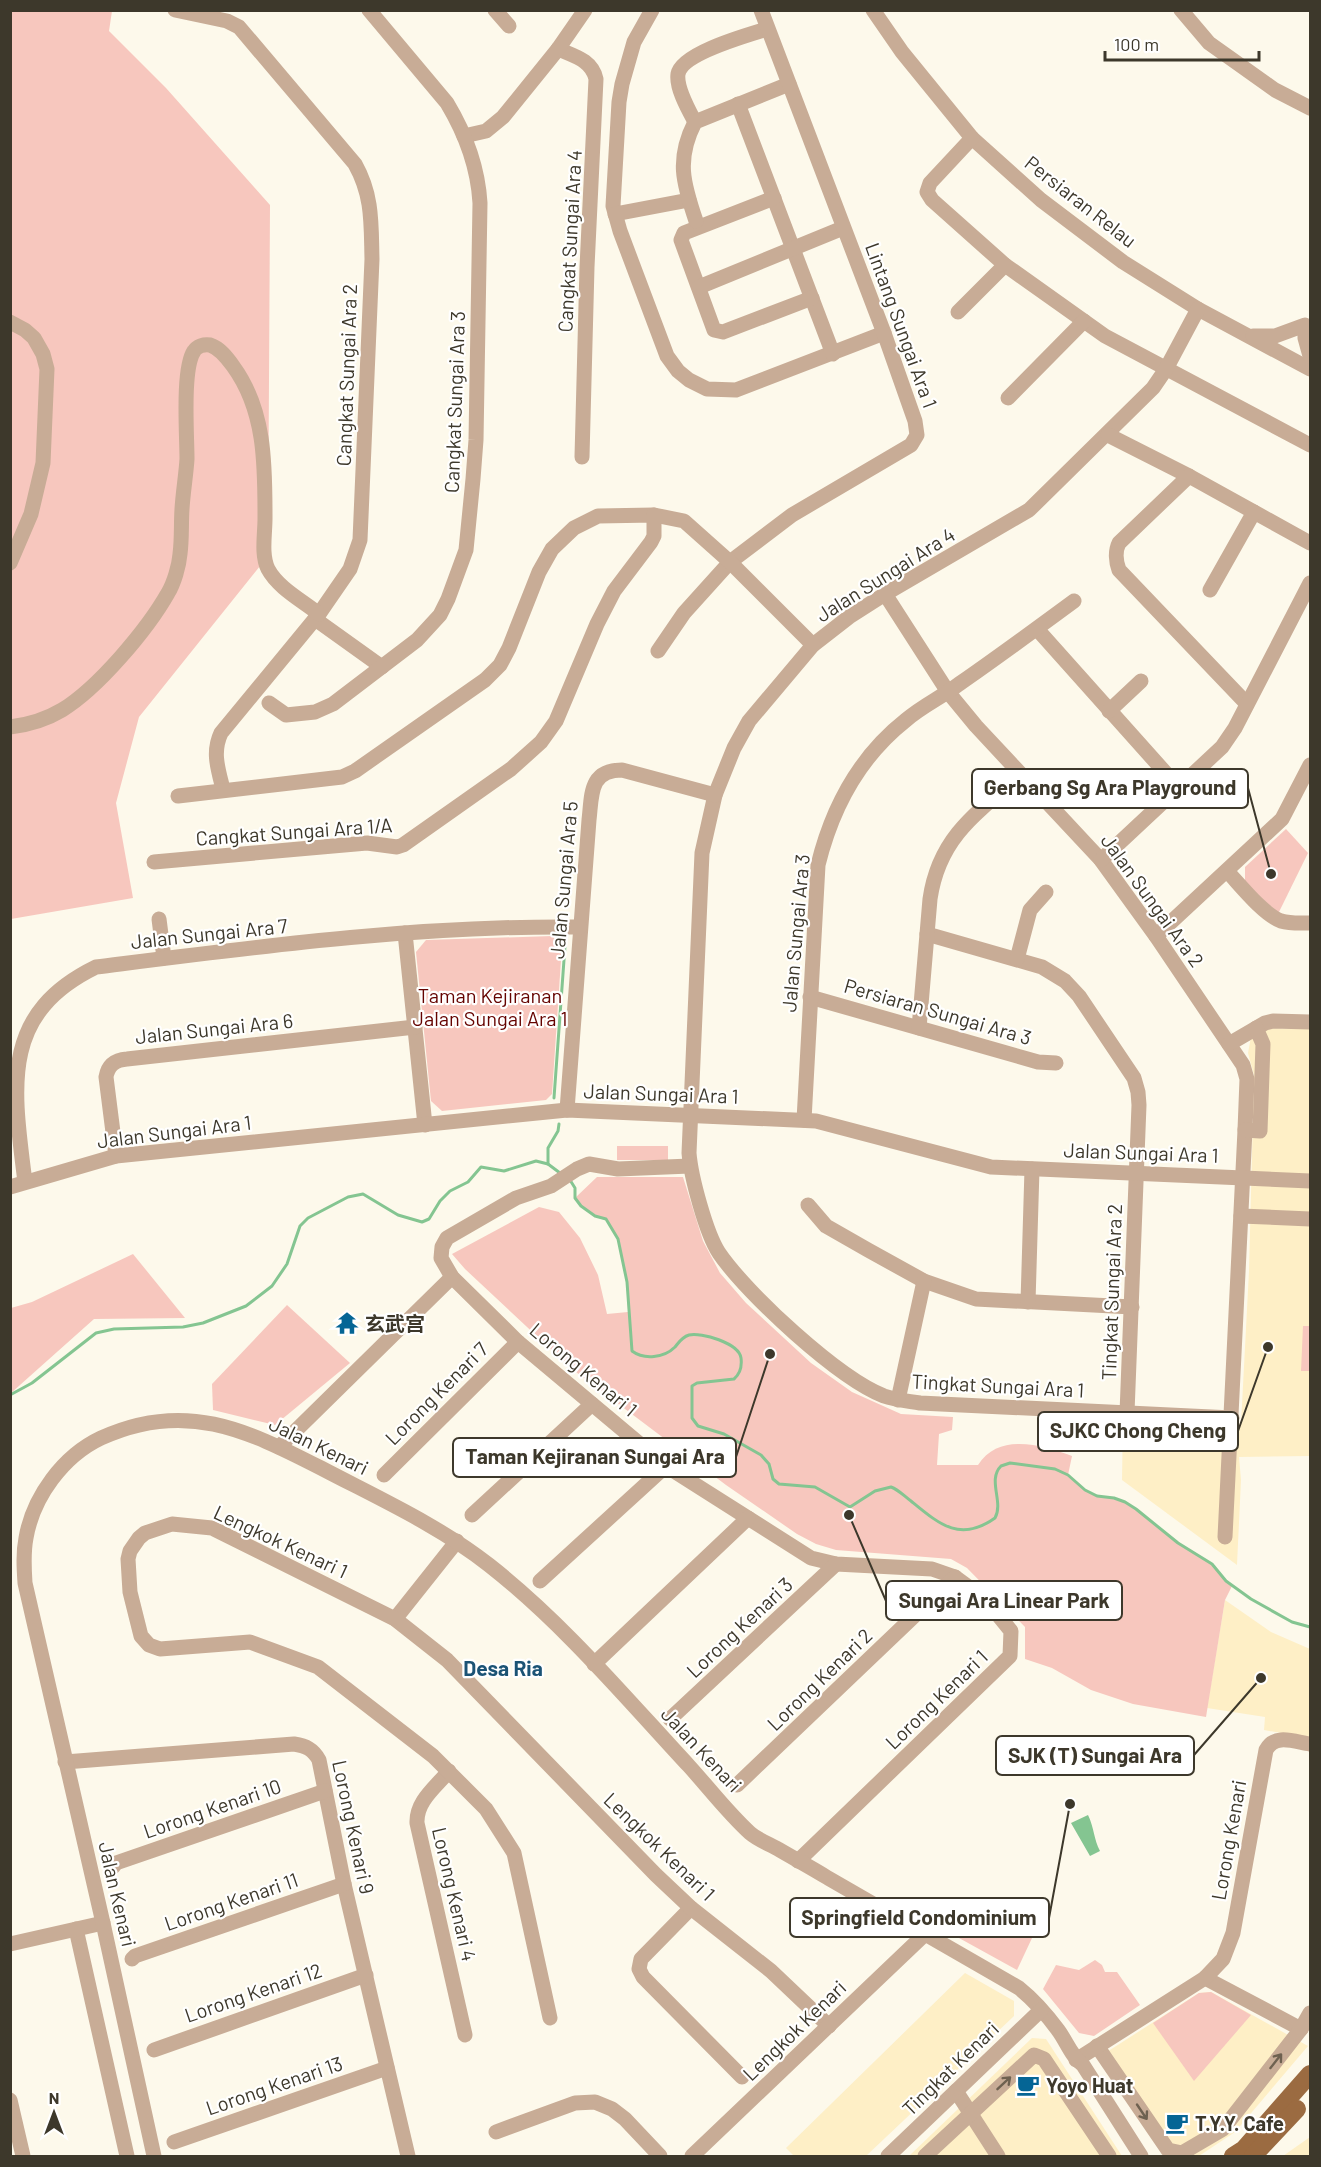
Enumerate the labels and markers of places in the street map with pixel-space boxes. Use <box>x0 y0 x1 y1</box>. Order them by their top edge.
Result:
callout: Gerbang Sg Ara Playground <box>972 769 1248 808</box>
temple icon: 玄武宫 <box>334 1310 360 1336</box>
place label: 玄武宫 <box>365 1311 425 1335</box>
callout: SJKC Chong Cheng <box>1038 1412 1238 1451</box>
callout: Taman Kejiranan Sungai Ara <box>453 1438 736 1477</box>
callout: Sungai Ara Linear Park <box>886 1581 1122 1620</box>
callout: SJK (T) Sungai Ara <box>996 1736 1194 1775</box>
callout: Springfield Condominium <box>790 1898 1049 1937</box>
cafe icon: Yoyo Huat <box>1015 2072 1041 2098</box>
place label: Yoyo Huat <box>1046 2073 1133 2097</box>
cafe icon: T.Y.Y. Cafe <box>1164 2110 1190 2136</box>
place label: T.Y.Y. Cafe <box>1195 2111 1284 2135</box>

